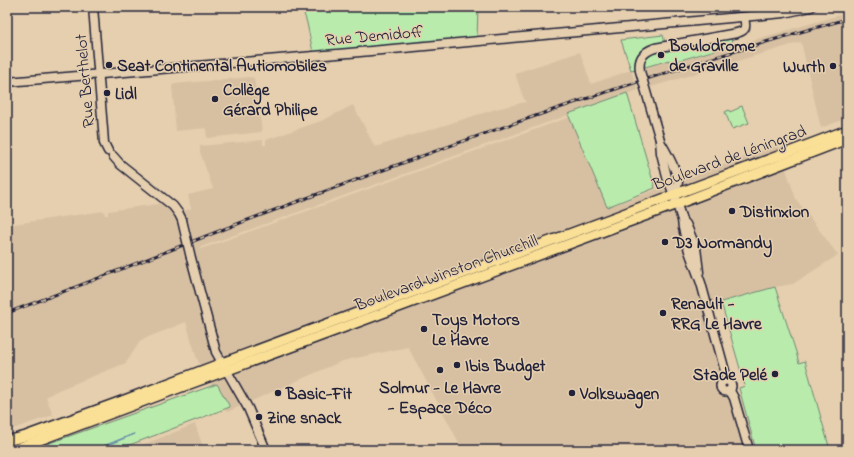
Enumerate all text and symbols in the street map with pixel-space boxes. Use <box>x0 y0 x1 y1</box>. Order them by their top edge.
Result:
street label: Rue Demidoff <box>324 20 425 53</box>
street label: Rue Berthelot <box>69 33 102 129</box>
place label: Boulodrome de Graville <box>668 34 757 79</box>
marker: Boulodrome de Graville <box>656 50 666 60</box>
place label: Seat Continental Autiomobiles <box>117 54 327 79</box>
place label: Wurth <box>783 55 825 80</box>
marker: Seat Continental Autiomobiles <box>104 60 114 70</box>
marker: Wurth <box>828 61 838 71</box>
place label: Collège Gérard Philipe <box>223 78 319 123</box>
place label: Lidl <box>115 82 137 107</box>
marker: Lidl <box>102 88 112 98</box>
marker: Collège Gérard Philipe <box>210 94 220 104</box>
street label: Boulevard de Léningrad <box>648 119 811 200</box>
place label: Distinxion <box>739 200 810 225</box>
marker: Distinxion <box>727 206 737 216</box>
street label: Boulevard Winston Churchill <box>350 229 542 319</box>
place label: D3 Normandy <box>672 231 773 258</box>
marker: D3 Normandy <box>660 237 670 247</box>
place label: Renault - RRG Le Havre <box>671 292 763 337</box>
place label: Toys Motors Le Havre <box>432 308 520 353</box>
marker: Renault - RRG Le Havre <box>658 308 668 318</box>
marker: Toys Motors Le Havre <box>419 324 429 334</box>
place label: Ibis Budget <box>465 354 546 381</box>
marker: Ibis Budget <box>452 360 462 370</box>
place label: Stade Pelé <box>693 363 768 388</box>
marker: Solmur - Le Havre - Espace Déco <box>435 365 445 375</box>
marker: Stade Pelé <box>770 369 780 379</box>
place label: Solmur - Le Havre - Espace Déco <box>379 376 502 421</box>
place label: Basic-Fit <box>285 382 352 407</box>
place label: Volkswagen <box>579 382 660 409</box>
marker: Basic-Fit <box>273 388 283 398</box>
marker: Volkswagen <box>567 388 577 398</box>
place label: Zine snack <box>267 406 342 431</box>
marker: Zine snack <box>254 412 264 422</box>

